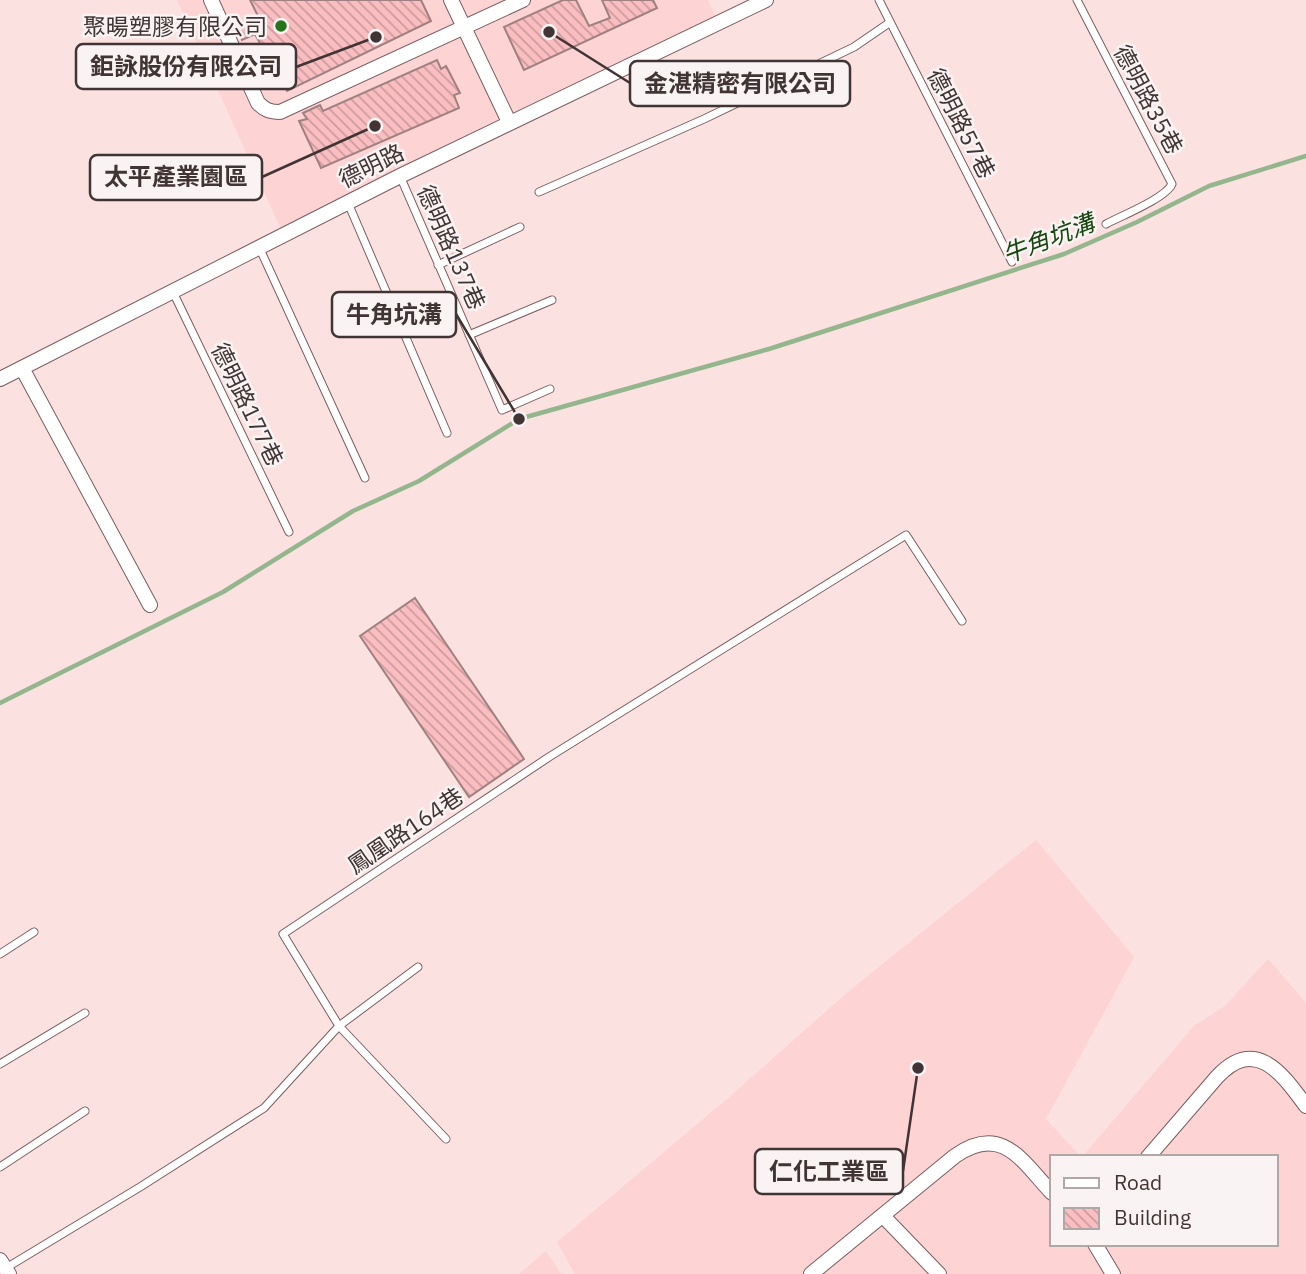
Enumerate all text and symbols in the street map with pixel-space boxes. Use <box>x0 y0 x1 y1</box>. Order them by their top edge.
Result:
place label: 聚暘塑膠有限公司 <box>83 11 267 41</box>
marker: 聚暘塑膠有限公司 <box>273 18 289 34</box>
street label: 德明路35巷 <box>1108 39 1190 159</box>
callout: 鉅詠股份有限公司 <box>76 44 296 89</box>
text: 鉅詠股份有限公司 <box>90 50 282 82</box>
callout: 金湛精密有限公司 <box>630 61 850 106</box>
street label: 德明路57巷 <box>921 63 1003 183</box>
text: 金湛精密有限公司 <box>644 67 836 99</box>
street label: 德明路 <box>333 136 409 194</box>
callout: 太平產業園區 <box>90 155 262 200</box>
text: 太平產業園區 <box>104 160 248 192</box>
street label: 德明路137巷 <box>411 180 493 314</box>
water label: 牛角坑溝 <box>997 205 1101 270</box>
callout: 牛角坑溝 <box>332 292 456 337</box>
text: 牛角坑溝 <box>346 298 442 330</box>
street label: 德明路177巷 <box>205 337 291 471</box>
street label: 鳳凰路164巷 <box>341 780 469 880</box>
callout: 仁化工業區 <box>755 1149 903 1194</box>
text: 仁化工業區 <box>769 1155 889 1187</box>
legend <box>1050 1155 1278 1246</box>
text: Road <box>1114 1168 1162 1196</box>
text: Building <box>1114 1203 1191 1231</box>

